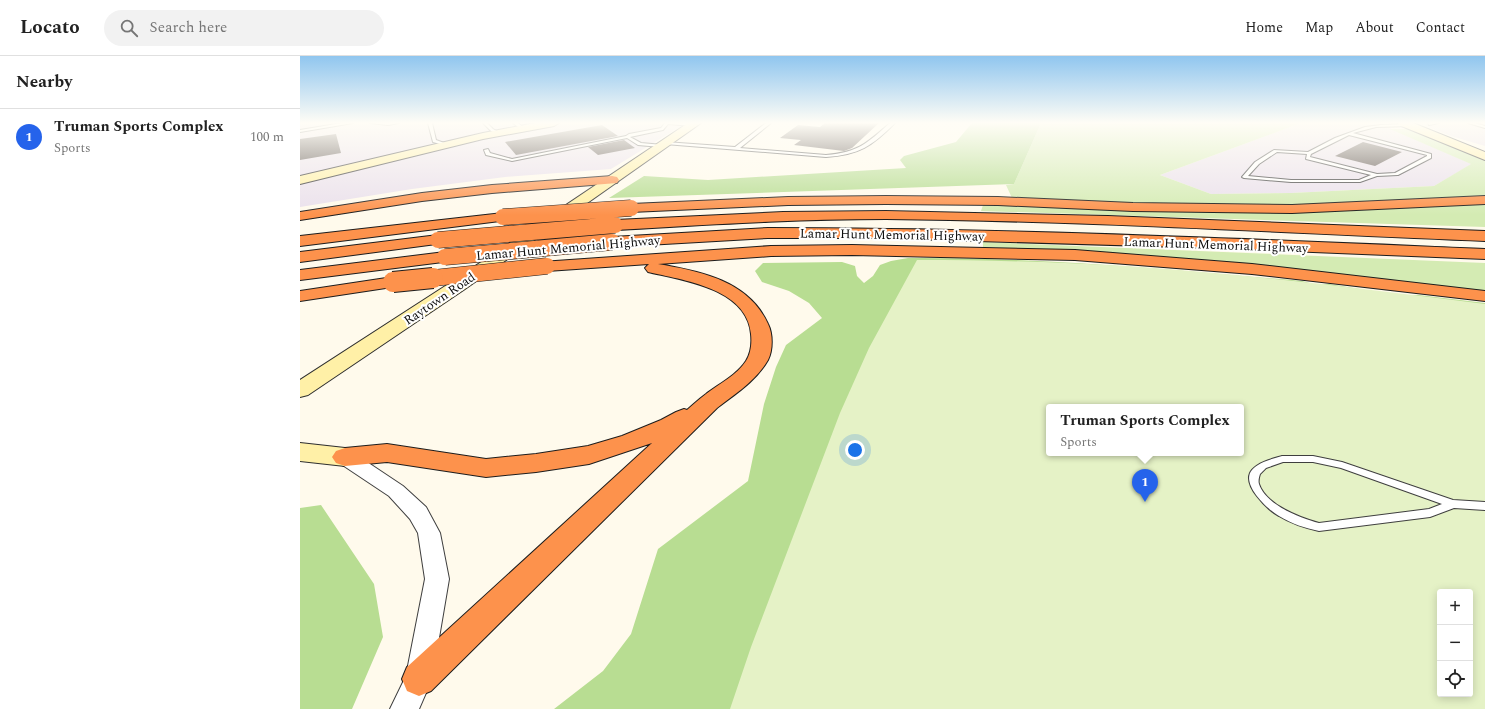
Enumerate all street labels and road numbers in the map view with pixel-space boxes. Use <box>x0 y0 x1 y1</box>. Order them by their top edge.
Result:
street label: Lamar Hunt Memorial Highway <box>800 223 985 247</box>
street label: Lamar Hunt Memorial Highway <box>475 230 662 266</box>
street label: Lamar Hunt Memorial Highway <box>1123 232 1309 258</box>
street label: Raytown Road <box>400 267 479 330</box>

